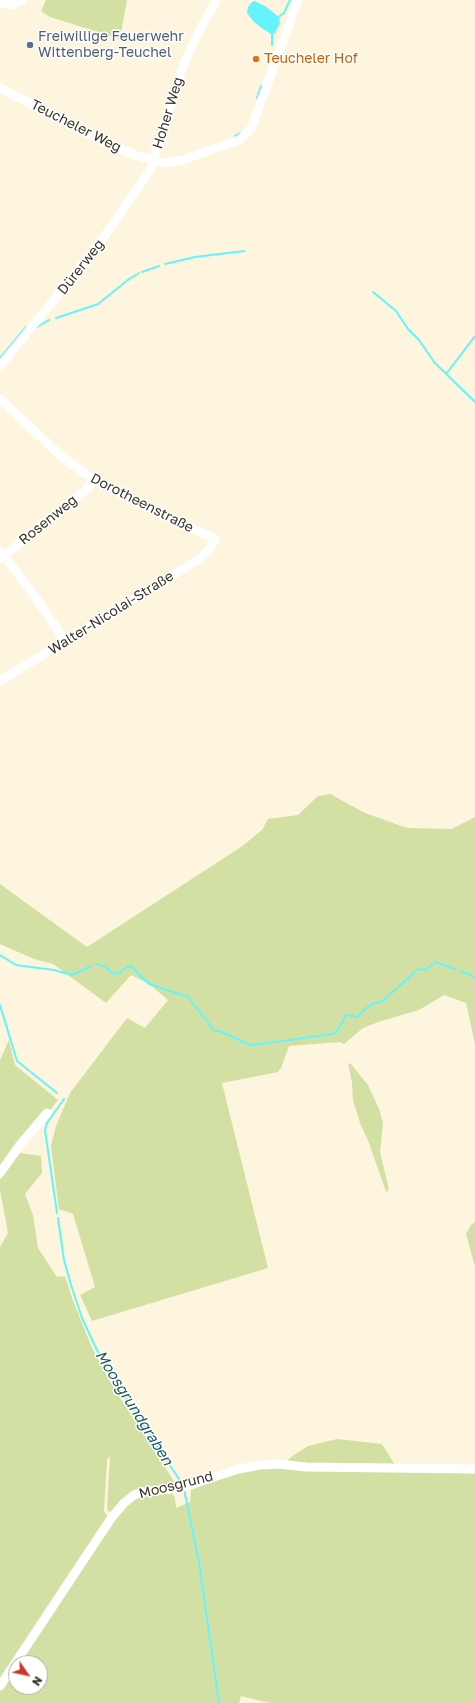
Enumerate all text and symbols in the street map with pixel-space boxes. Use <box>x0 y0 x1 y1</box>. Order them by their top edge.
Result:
place label: Freiwillige Feuerwehr Wittenberg-Teuchel <box>38 29 184 62</box>
marker: Freiwillige Feuerwehr Wittenberg-Teuchel <box>25 40 35 50</box>
place label: Teucheler Hof <box>264 51 358 67</box>
marker: Teucheler Hof <box>251 54 261 64</box>
street label: Hoher Weg <box>149 75 187 151</box>
street label: Teucheler Weg <box>28 96 124 156</box>
street label: Dürerweg <box>54 236 108 298</box>
street label: Dorotheenstraße <box>88 470 196 536</box>
street label: Rosenweg <box>16 492 80 548</box>
street label: Walter-Nicolai-Straße <box>45 568 177 658</box>
water label: Moosgrundgraben <box>91 1347 177 1469</box>
street label: Moosgrund <box>137 1468 215 1502</box>
north arrow <box>8 1655 48 1695</box>
text: N <box>30 1674 45 1689</box>

